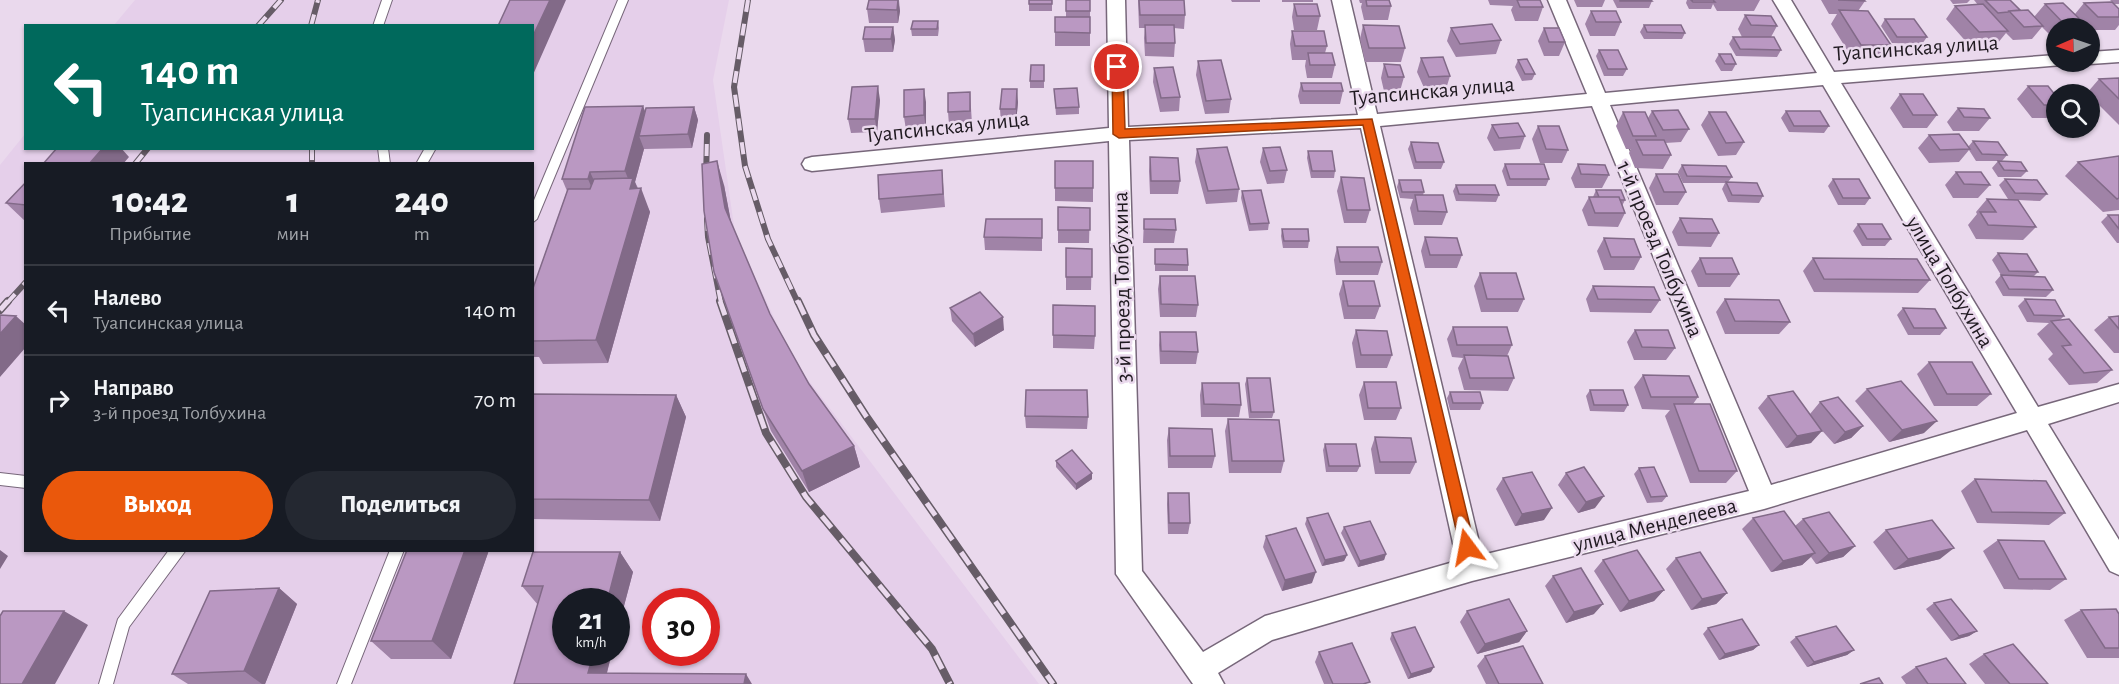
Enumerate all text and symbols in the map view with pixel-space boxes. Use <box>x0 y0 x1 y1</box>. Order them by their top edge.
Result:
north arrow <box>2046 18 2100 72</box>
map controls <box>2046 18 2100 138</box>
street label: Туапсинская улица <box>1833 31 1999 65</box>
pin <box>1091 41 1142 92</box>
icon: left <box>42 48 120 126</box>
text: 140 m <box>141 50 239 92</box>
icon: arrive <box>1100 50 1133 83</box>
street label: Туапсинская улица <box>1349 73 1515 109</box>
button: search <box>2046 84 2100 138</box>
text: Туапсинская улица <box>141 99 344 126</box>
street label: Туапсинская улица <box>864 107 1030 147</box>
street label: 1-й проезд Толбухина <box>1613 158 1707 340</box>
text: 10:42 <box>112 183 188 219</box>
text: 1 <box>286 183 300 219</box>
text: 240 <box>395 183 449 219</box>
street label: 3-й проезд Толбухина <box>1109 191 1135 383</box>
street label: улица Толбухина <box>1902 212 1998 351</box>
text: Прибытие <box>109 224 191 244</box>
text: мин <box>276 224 310 244</box>
text: m <box>414 224 430 244</box>
text: Налево <box>93 287 162 309</box>
icon: left <box>42 294 75 327</box>
text: 140 m <box>465 299 516 321</box>
text: Туапсинская улица <box>93 313 244 333</box>
text: Направо <box>93 377 174 399</box>
icon: right <box>42 384 75 417</box>
text: 70 m <box>474 389 516 411</box>
text: 3-й проезд Толбухина <box>93 403 266 423</box>
button: Выход <box>42 471 273 540</box>
button: Поделиться <box>285 471 516 540</box>
street label: улица Менделеева <box>1570 494 1739 556</box>
position arrow <box>1435 515 1499 579</box>
speed limit sign: 30 <box>642 588 720 666</box>
text: 21 <box>579 605 603 635</box>
text: km/h <box>576 635 606 650</box>

